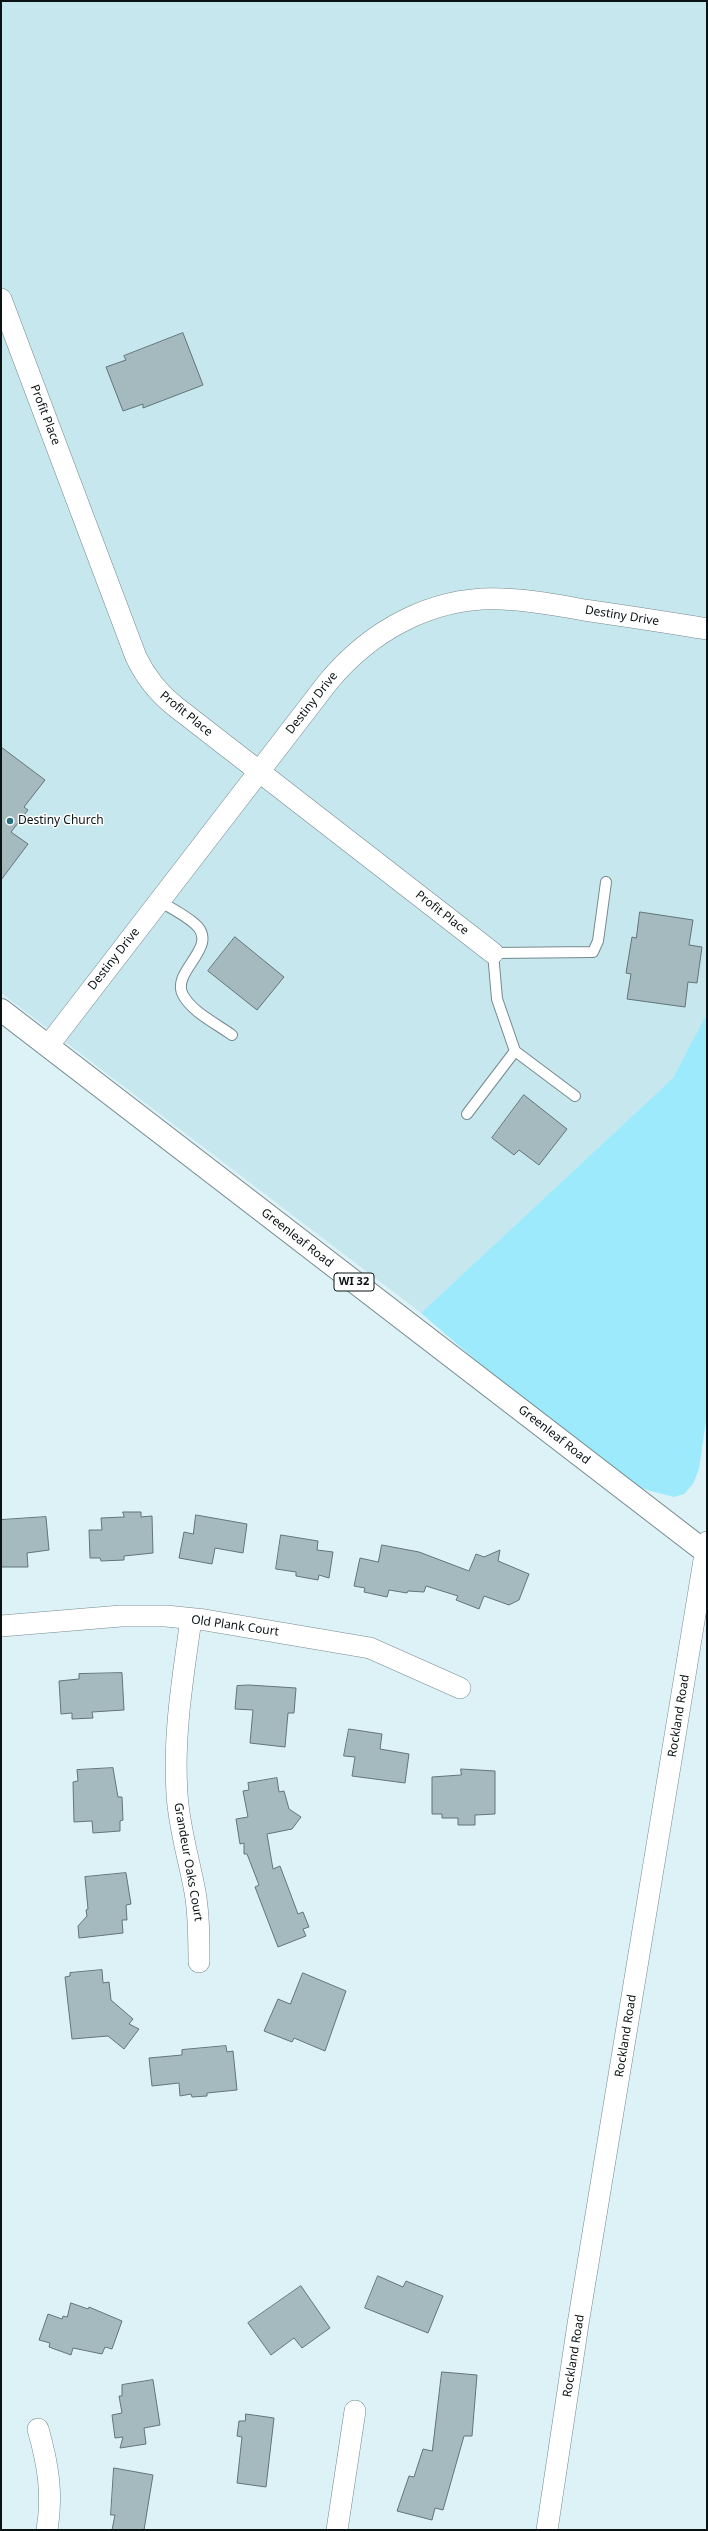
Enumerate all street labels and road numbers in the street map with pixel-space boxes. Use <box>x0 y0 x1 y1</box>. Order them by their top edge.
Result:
street label: Profit Place <box>27 383 63 447</box>
street label: Destiny Drive <box>584 603 660 629</box>
street label: Destiny Drive <box>283 669 341 737</box>
street label: Profit Place <box>157 688 215 740</box>
street label: Profit Place <box>413 888 471 938</box>
street label: Destiny Drive <box>85 925 143 993</box>
street label: Greenleaf Road <box>258 1206 336 1270</box>
road number: WI 32 <box>334 1273 374 1291</box>
street label: Greenleaf Road <box>515 1403 593 1467</box>
street label: Old Plank Court <box>190 1613 280 1639</box>
street label: Rockland Road <box>665 1674 693 1758</box>
street label: Grandeur Oaks Court <box>170 1802 206 1922</box>
street label: Rockland Road <box>612 1994 640 2078</box>
street label: Rockland Road <box>560 2314 588 2398</box>

